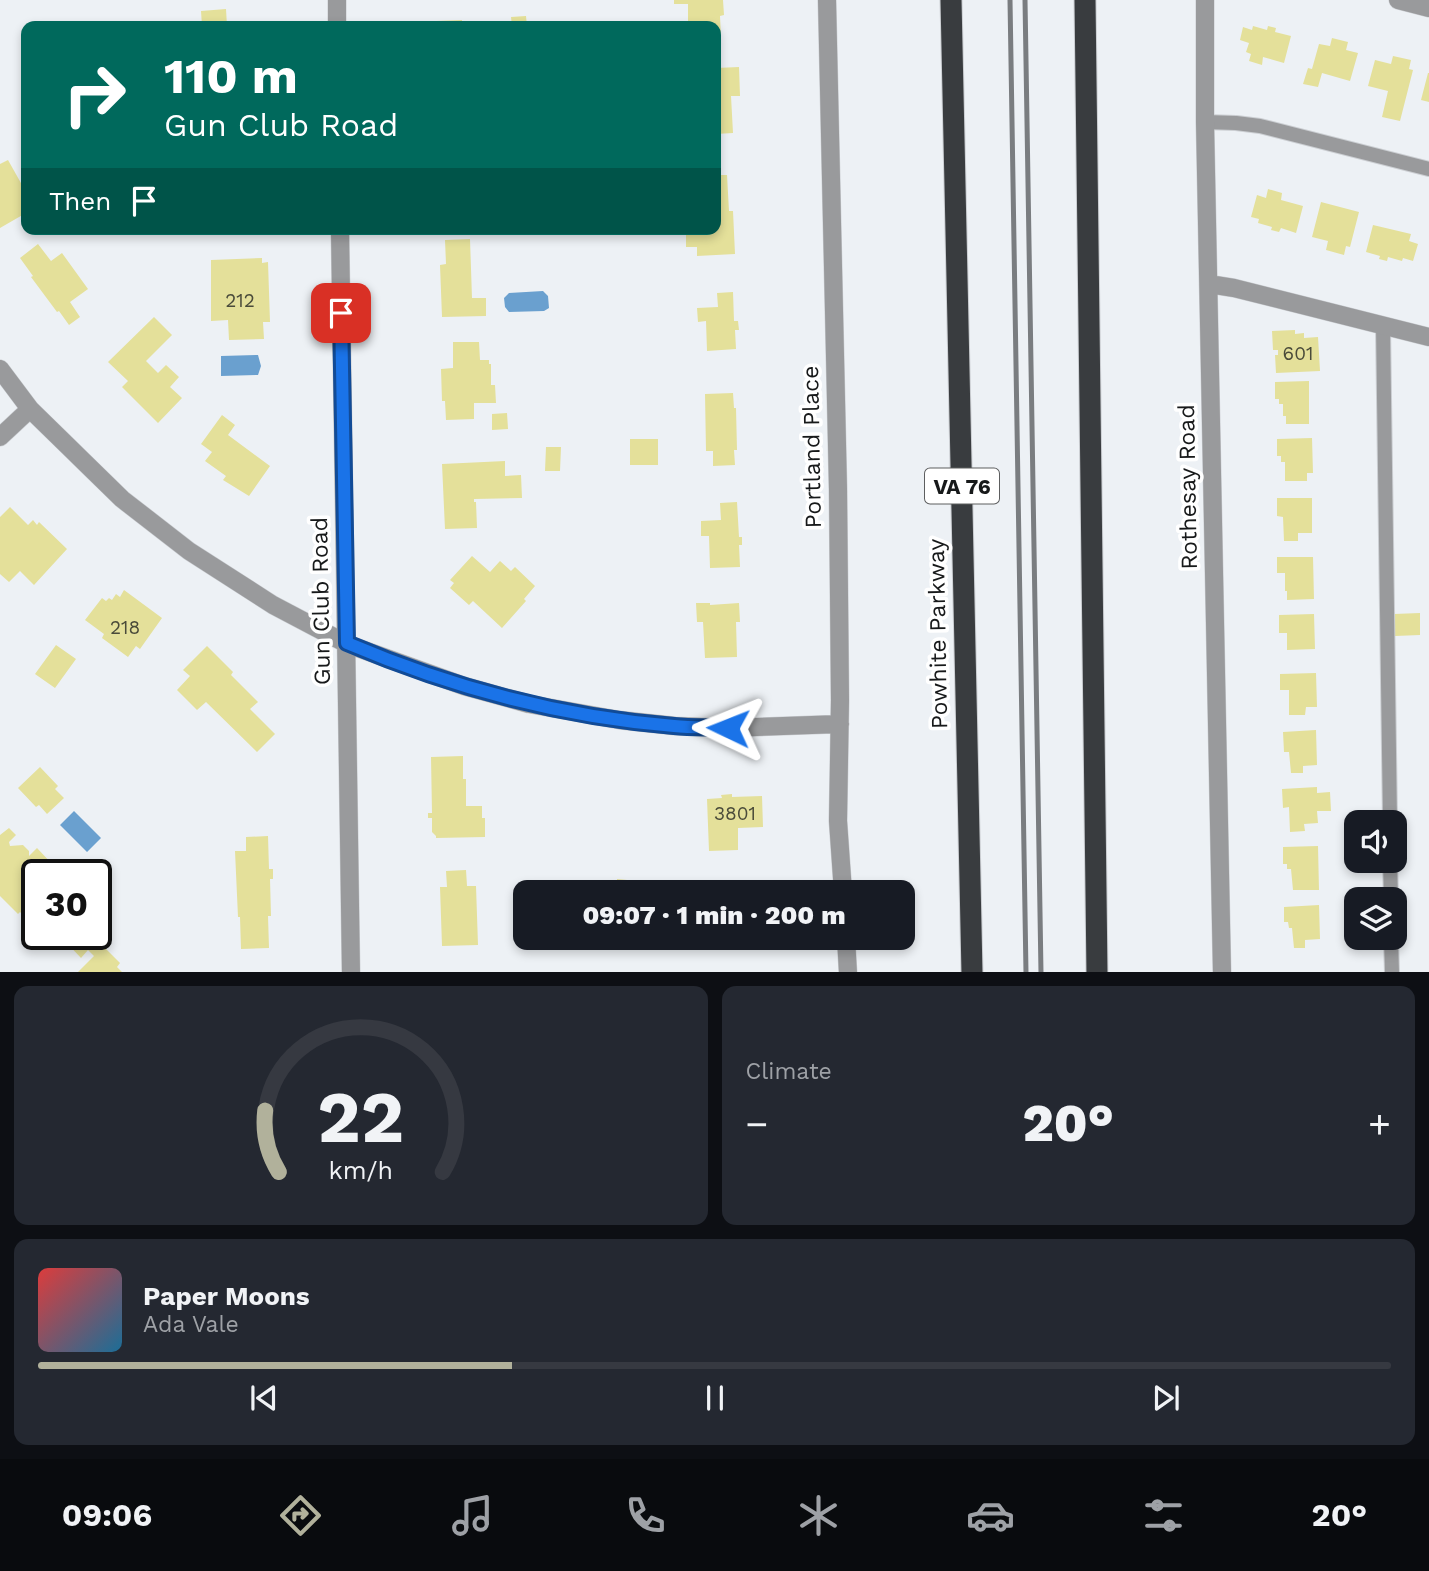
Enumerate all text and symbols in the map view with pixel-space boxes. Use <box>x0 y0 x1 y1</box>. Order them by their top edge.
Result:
text: 110 m <box>164 47 298 105</box>
icon: right <box>49 49 140 140</box>
text: Gun Club Road <box>164 106 398 144</box>
icon: arrive <box>125 182 163 220</box>
text: Then <box>49 186 111 216</box>
pin <box>311 283 371 343</box>
house number: 212 <box>225 289 255 312</box>
icon: arrive <box>322 294 360 332</box>
house number: 601 <box>1283 342 1313 365</box>
street label: Portland Place <box>797 365 827 529</box>
street label: Rothesay Road <box>1173 404 1203 570</box>
road number: VA 76 <box>925 468 999 504</box>
street label: Gun Club Road <box>306 517 336 685</box>
street label: Powhite Parkway <box>923 539 953 729</box>
house number: 218 <box>110 616 140 639</box>
position arrow <box>691 691 765 765</box>
house number: 3801 <box>714 802 756 825</box>
map controls <box>1344 810 1407 950</box>
button: sound <box>1344 810 1407 873</box>
speed limit sign: 30 <box>21 859 112 950</box>
button: layers <box>1344 887 1407 950</box>
text: 09:07 · 1 min · 200 m <box>582 900 846 930</box>
text: Climate <box>746 1058 832 1085</box>
text: 22 <box>317 1074 404 1160</box>
text: 20° <box>1022 1093 1114 1154</box>
text: − <box>746 1102 768 1146</box>
text: + <box>1368 1102 1391 1146</box>
text: km/h <box>329 1155 393 1184</box>
text: Paper Moons <box>143 1281 310 1311</box>
text: Ada Vale <box>143 1311 239 1338</box>
icon: previous <box>245 1379 283 1417</box>
icon: pause <box>696 1379 734 1417</box>
icon: next <box>1147 1379 1185 1417</box>
icon: directions <box>276 1491 325 1540</box>
icon: music <box>448 1491 497 1540</box>
icon: phone <box>621 1491 670 1540</box>
icon: climate <box>794 1491 843 1540</box>
icon: car <box>966 1491 1015 1540</box>
icon: filters <box>1139 1491 1188 1540</box>
text: 09:06 <box>62 1496 152 1534</box>
text: 20° <box>1312 1496 1367 1534</box>

